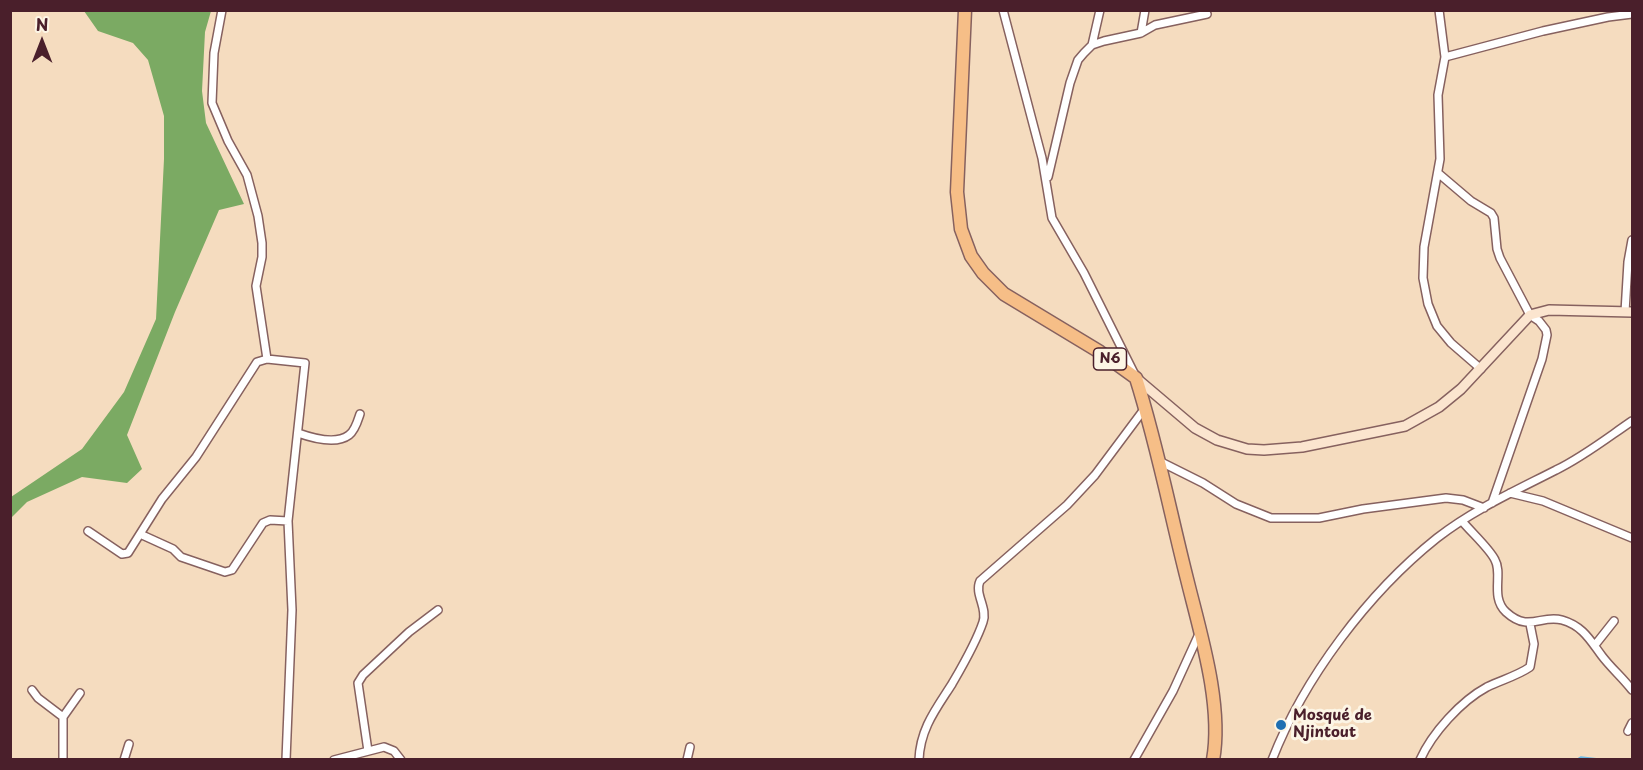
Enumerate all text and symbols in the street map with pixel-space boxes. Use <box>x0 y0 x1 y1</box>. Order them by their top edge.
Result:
north arrow <box>12 12 72 72</box>
text: N <box>36 12 48 36</box>
road number: N6 <box>1094 348 1126 370</box>
place label: Mosqué de Njintout <box>1293 707 1372 742</box>
marker: Mosqué de Njintout <box>1274 718 1288 732</box>

